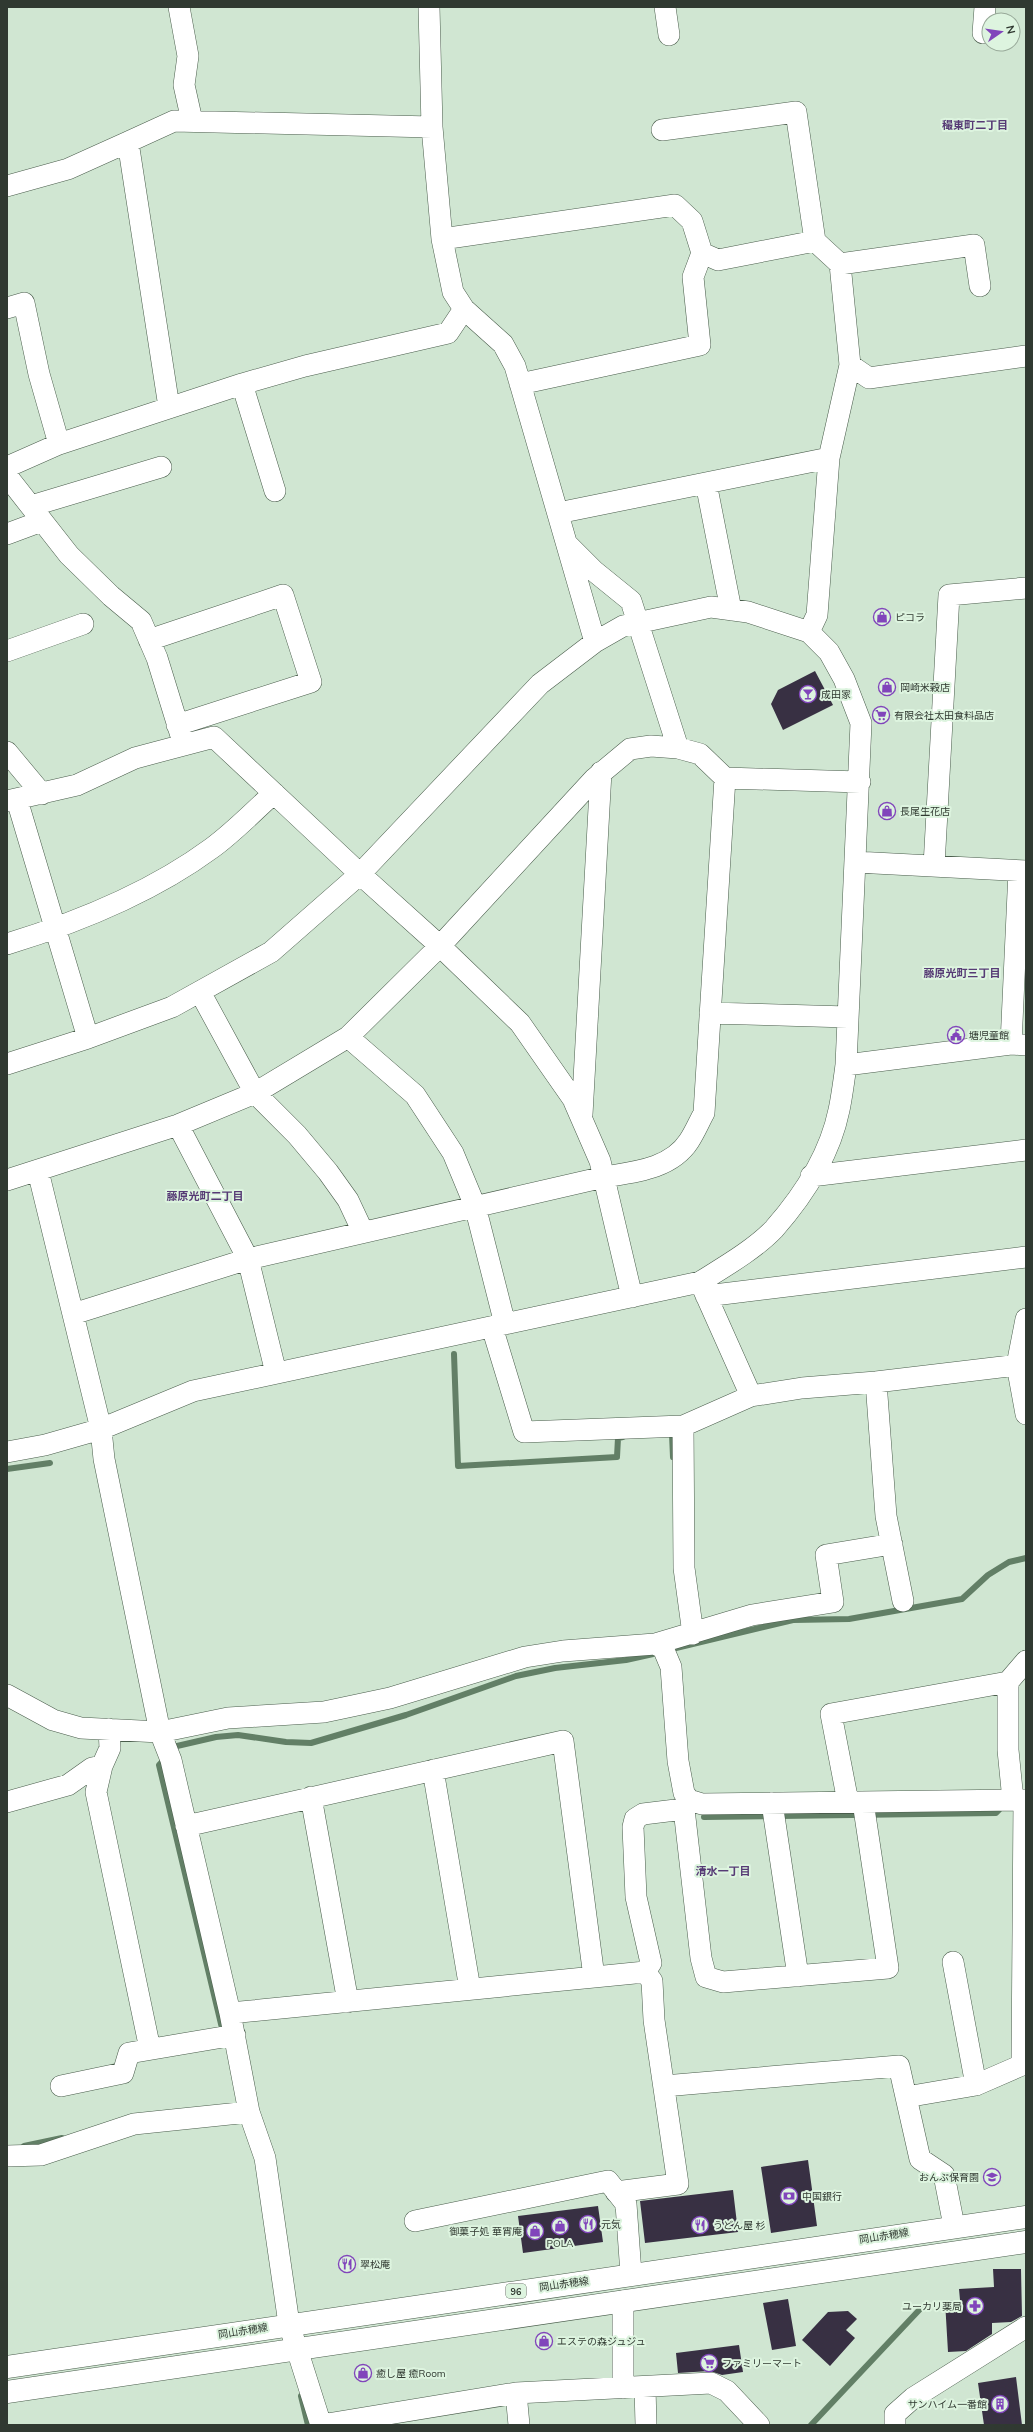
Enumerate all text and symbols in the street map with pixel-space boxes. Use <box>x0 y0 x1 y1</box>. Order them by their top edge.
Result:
north arrow <box>981 12 1021 52</box>
text: N <box>1003 24 1018 35</box>
district label: 穝東町二丁目 <box>942 118 1008 132</box>
shop icon: ピコラ <box>872 607 892 627</box>
place label: ピコラ <box>895 611 925 624</box>
shop icon: 岡崎米穀店 <box>877 677 897 697</box>
place label: 岡崎米穀店 <box>900 681 950 694</box>
bar icon: 成田家 <box>798 684 818 704</box>
place label: 成田家 <box>821 688 851 701</box>
supermarket icon: 有限会社太田食料品店 <box>871 705 891 725</box>
place label: 有限会社太田食料品店 <box>894 709 994 722</box>
shop icon: 長尾生花店 <box>877 801 897 821</box>
place label: 長尾生花店 <box>900 805 950 818</box>
district label: 藤原光町三丁目 <box>924 966 1001 980</box>
public building icon: 塘児童館 <box>946 1025 966 1045</box>
place label: 塘児童館 <box>969 1029 1009 1042</box>
district label: 藤原光町二丁目 <box>167 1189 244 1203</box>
district label: 清水一丁目 <box>696 1864 751 1878</box>
school or university icon: おんぷ保育園 <box>982 2167 1002 2187</box>
place label: おんぷ保育園 <box>919 2171 979 2184</box>
bank icon: 中国銀行 <box>779 2186 799 2206</box>
place label: 中国銀行 <box>802 2190 842 2203</box>
restaurant icon: 元気 <box>578 2214 598 2234</box>
restaurant icon: うどん屋 杉 <box>690 2215 710 2235</box>
shop icon: POLA <box>550 2216 570 2236</box>
place label: 元気 <box>601 2218 621 2231</box>
place label: うどん屋 杉 <box>713 2219 766 2232</box>
shop icon: 御菓子処 華宵庵 <box>525 2221 545 2241</box>
place label: 御菓子処 華宵庵 <box>449 2225 522 2238</box>
street label: 岡山赤穂線 <box>858 2226 910 2246</box>
place label: POLA <box>547 2237 574 2250</box>
restaurant icon: 翠松庵 <box>337 2254 357 2274</box>
place label: 翠松庵 <box>360 2258 390 2271</box>
street label: 岡山赤穂線 <box>538 2274 590 2294</box>
road number: 96 <box>506 2284 526 2298</box>
pharmacy icon: ユーカリ薬局 <box>965 2296 985 2316</box>
place label: ユーカリ薬局 <box>902 2300 962 2313</box>
street label: 岡山赤穂線 <box>217 2321 269 2341</box>
shop icon: エステの森ジュジュ <box>534 2331 554 2351</box>
place label: エステの森ジュジュ <box>557 2335 646 2348</box>
supermarket icon: ファミリーマート <box>699 2353 719 2373</box>
place label: ファミリーマート <box>722 2357 802 2370</box>
shop icon: 癒し屋 癒Room <box>353 2363 373 2383</box>
place label: 癒し屋 癒Room <box>376 2367 446 2380</box>
building icon: サンハイム一番館 <box>990 2394 1010 2414</box>
place label: サンハイム一番館 <box>907 2398 987 2411</box>

